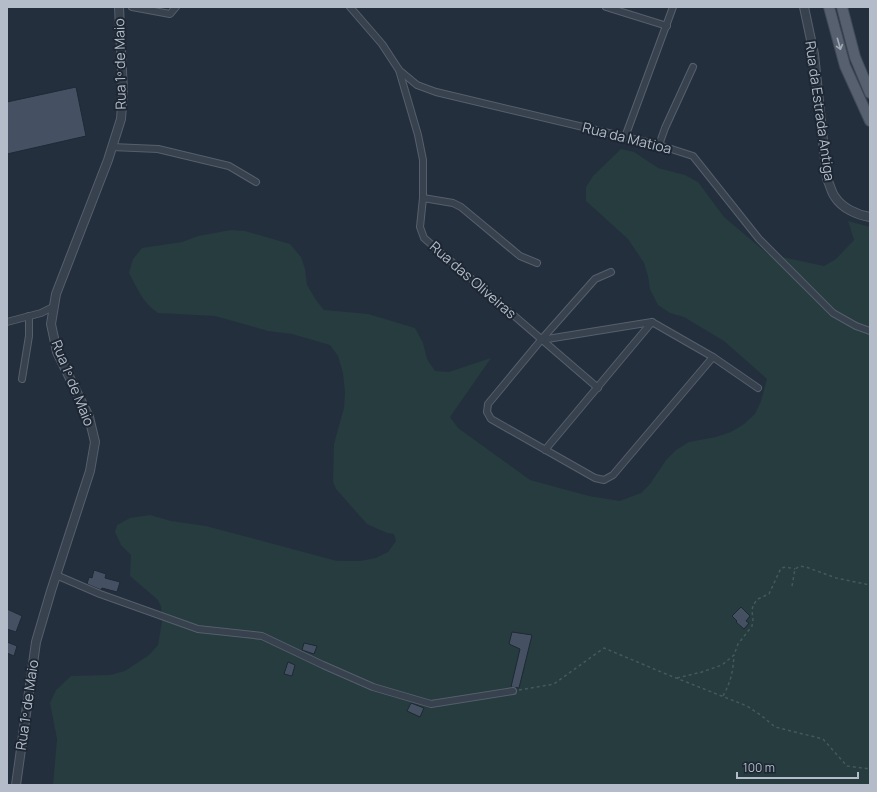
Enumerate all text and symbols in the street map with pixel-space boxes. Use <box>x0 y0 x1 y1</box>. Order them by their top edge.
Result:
street label: Rua 1º de Maio <box>109 18 130 110</box>
one-way arrow <box>836 38 843 51</box>
street label: Rua da Estrada Antiga <box>801 40 840 182</box>
street label: Rua da Matioa <box>581 117 674 158</box>
street label: Rua das Oliveiras <box>426 237 521 322</box>
street label: Rua 1º de Maio <box>48 337 99 429</box>
street label: Rua 1º de Maio <box>11 658 42 751</box>
scale bar <box>737 754 858 780</box>
text: 100 m <box>743 759 775 776</box>

